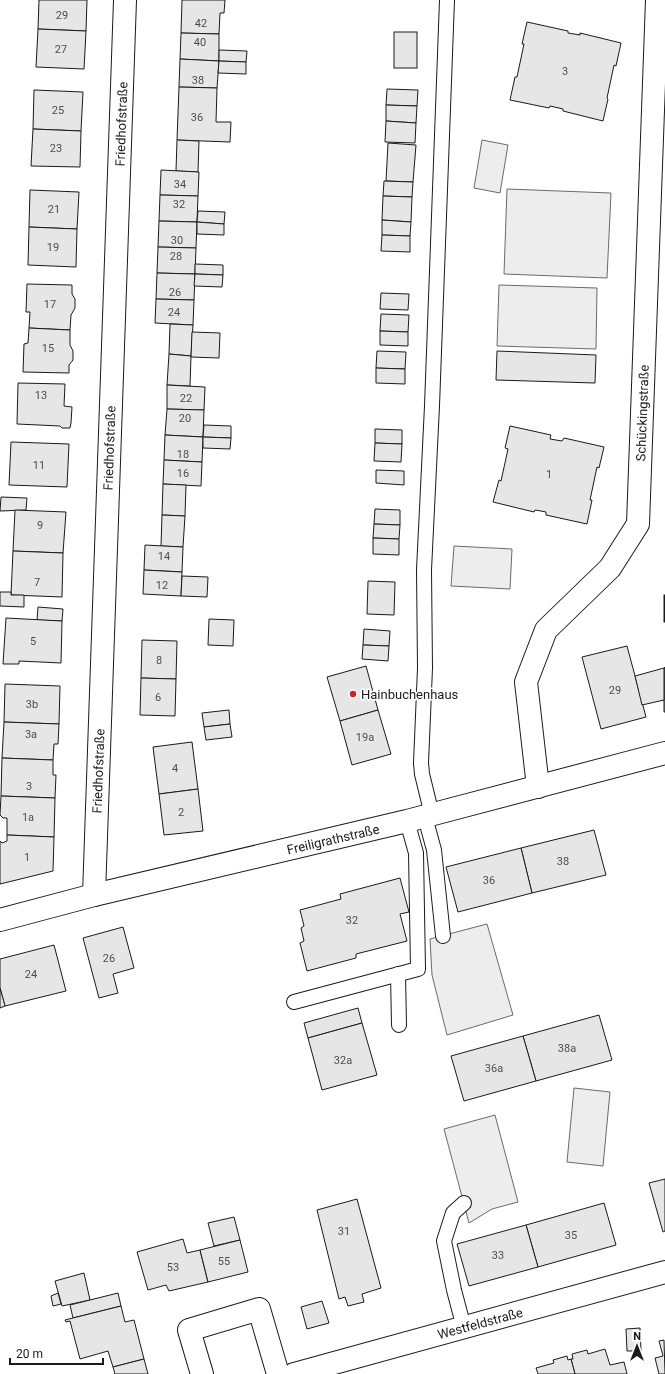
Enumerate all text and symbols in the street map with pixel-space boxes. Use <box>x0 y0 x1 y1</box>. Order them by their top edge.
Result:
house number: 29 <box>56 9 68 22</box>
house number: 42 <box>195 17 207 30</box>
house number: 40 <box>194 36 206 49</box>
house number: 27 <box>55 43 67 56</box>
house number: 3 <box>562 65 568 78</box>
house number: 38 <box>192 74 204 87</box>
street label: Friedhofstraße <box>113 81 130 167</box>
house number: 25 <box>52 104 64 117</box>
house number: 36 <box>191 111 203 124</box>
house number: 23 <box>50 142 62 155</box>
house number: 34 <box>174 178 186 191</box>
house number: 32 <box>173 198 185 211</box>
house number: 21 <box>48 203 60 216</box>
house number: 30 <box>171 234 183 247</box>
house number: 19 <box>47 241 59 254</box>
house number: 28 <box>170 250 182 263</box>
house number: 26 <box>169 286 181 299</box>
house number: 17 <box>44 298 56 311</box>
house number: 24 <box>168 306 180 319</box>
house number: 15 <box>42 342 54 355</box>
street label: Schückingstraße <box>633 364 652 462</box>
house number: 13 <box>35 389 47 402</box>
house number: 22 <box>180 392 192 405</box>
street label: Friedhofstraße <box>101 405 118 491</box>
house number: 20 <box>179 412 191 425</box>
house number: 18 <box>177 448 189 461</box>
house number: 11 <box>33 459 45 472</box>
house number: 16 <box>177 467 189 480</box>
house number: 1 <box>546 468 552 481</box>
house number: 9 <box>37 519 43 532</box>
house number: 14 <box>158 550 170 563</box>
house number: 7 <box>34 576 40 589</box>
house number: 12 <box>156 579 168 592</box>
house number: 5 <box>30 635 36 648</box>
house number: 8 <box>156 654 162 667</box>
house number: 29 <box>609 684 621 697</box>
place label: Hainbuchenhaus <box>361 687 459 702</box>
marker: Hainbuchenhaus <box>348 689 358 699</box>
house number: 6 <box>155 691 161 704</box>
house number: 3b <box>26 698 38 711</box>
house number: 3a <box>25 728 37 741</box>
street label: Friedhofstraße <box>90 728 107 814</box>
house number: 19a <box>356 731 374 744</box>
house number: 4 <box>172 762 178 775</box>
house number: 3 <box>26 780 32 793</box>
house number: 2 <box>178 806 184 819</box>
house number: 1a <box>22 811 34 824</box>
street label: Freiligrathstraße <box>285 822 381 857</box>
house number: 1 <box>24 851 30 864</box>
house number: 38 <box>557 855 569 868</box>
house number: 36 <box>483 874 495 887</box>
house number: 32 <box>346 914 358 927</box>
house number: 26 <box>103 952 115 965</box>
house number: 24 <box>25 968 37 981</box>
house number: 38a <box>558 1042 576 1055</box>
house number: 32a <box>334 1054 352 1067</box>
house number: 36a <box>485 1062 503 1075</box>
house number: 31 <box>338 1225 350 1238</box>
house number: 35 <box>565 1229 577 1242</box>
house number: 33 <box>492 1249 504 1262</box>
house number: 55 <box>218 1255 230 1268</box>
house number: 53 <box>167 1261 179 1274</box>
street label: Westfeldstraße <box>436 1305 525 1342</box>
north arrow <box>617 1326 657 1366</box>
text: N <box>633 1330 641 1343</box>
scale bar <box>10 1340 103 1366</box>
text: 20 m <box>16 1347 43 1361</box>

